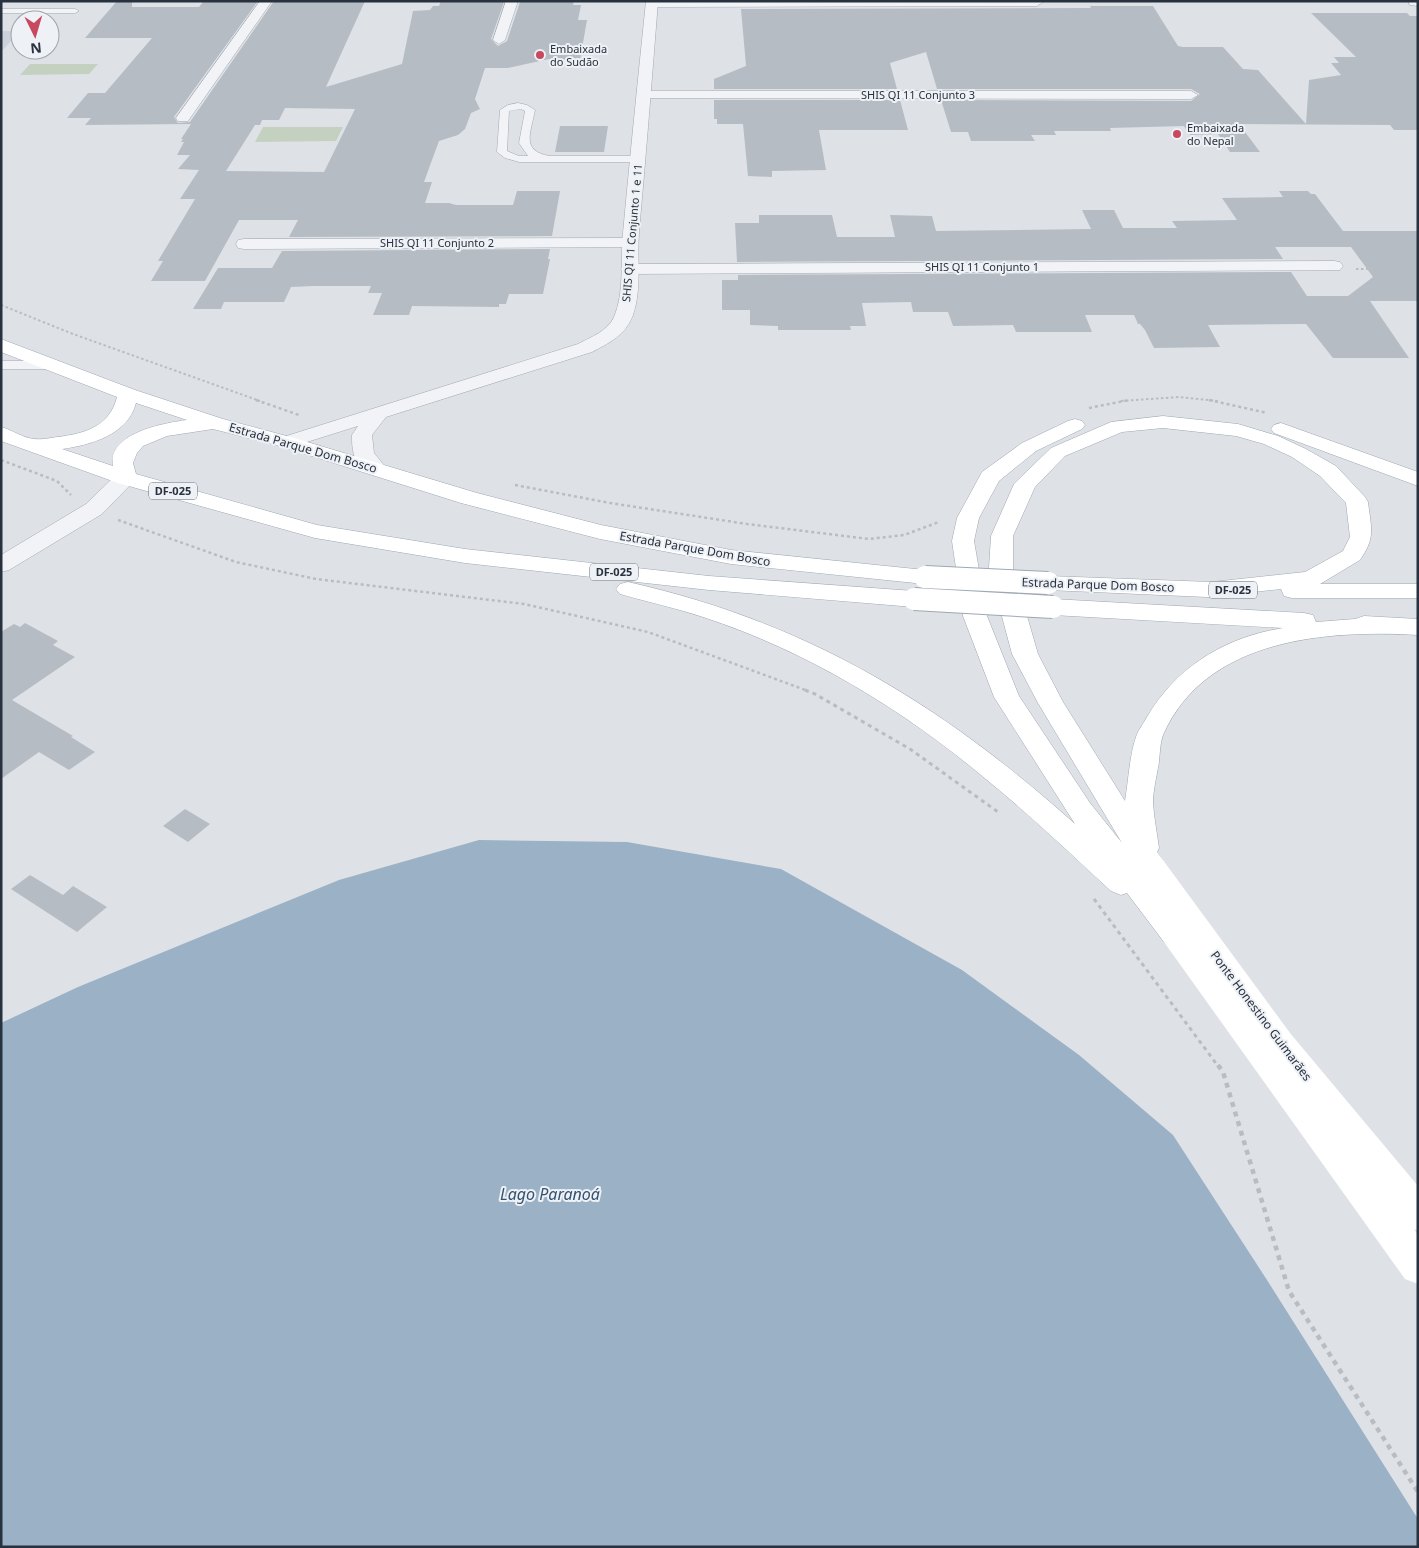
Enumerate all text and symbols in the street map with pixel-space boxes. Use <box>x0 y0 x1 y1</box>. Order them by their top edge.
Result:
north arrow <box>10 10 60 60</box>
text: N <box>30 38 43 58</box>
place label: Embaixada do Sudão <box>550 41 607 69</box>
marker: Embaixada do Sudão <box>534 49 546 61</box>
street label: SHIS QI 11 Conjunto 3 <box>861 87 975 102</box>
place label: Embaixada do Nepal <box>1187 120 1244 148</box>
marker: Embaixada do Nepal <box>1171 128 1183 140</box>
street label: SHIS QI 11 Conjunto 1 e 11 <box>618 163 645 303</box>
street label: SHIS QI 11 Conjunto 2 <box>380 235 494 250</box>
street label: SHIS QI 11 Conjunto 1 <box>925 259 1039 274</box>
street label: Estrada Parque Dom Bosco <box>227 418 379 477</box>
road number: DF-025 <box>149 482 197 500</box>
street label: Estrada Parque Dom Bosco <box>618 527 772 570</box>
road number: DF-025 <box>590 564 638 580</box>
street label: Estrada Parque Dom Bosco <box>1021 573 1175 596</box>
road number: DF-025 <box>1209 582 1257 598</box>
street label: Ponte Honestino Guimarães <box>1207 947 1316 1084</box>
water label: Lago Paranoá <box>500 1183 600 1205</box>

